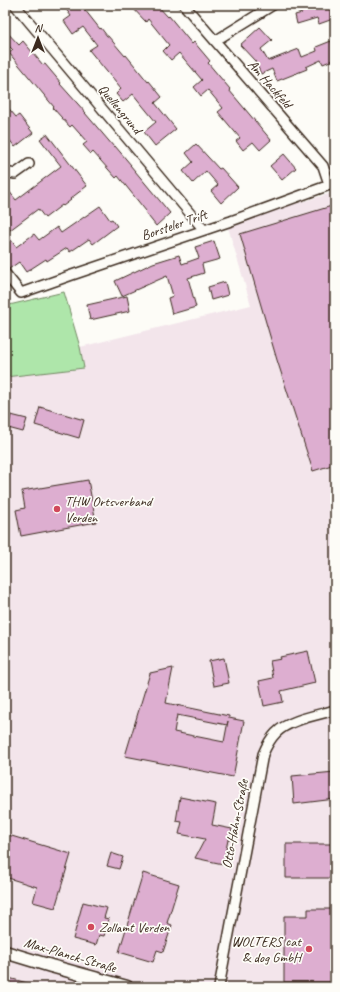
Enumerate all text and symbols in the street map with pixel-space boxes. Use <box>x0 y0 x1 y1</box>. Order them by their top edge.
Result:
north arrow <box>18 18 58 58</box>
text: N <box>35 21 44 35</box>
street label: Am Hackfeld <box>244 56 297 114</box>
street label: Quellengrund <box>94 81 147 139</box>
street label: Borsteler Trift <box>139 205 211 244</box>
place label: THW Ortsverband Verden <box>65 493 154 526</box>
marker: THW Ortsverband Verden <box>52 504 62 514</box>
street label: Otto-Hahn-Straße <box>218 777 252 870</box>
place label: Zollamt Verden <box>99 919 170 936</box>
marker: Zollamt Verden <box>86 922 96 932</box>
place label: WOLTERS cat & dog GmbH <box>231 933 303 966</box>
street label: Max-Planck-Straße <box>22 934 119 977</box>
marker: WOLTERS cat & dog GmbH <box>304 944 314 954</box>

